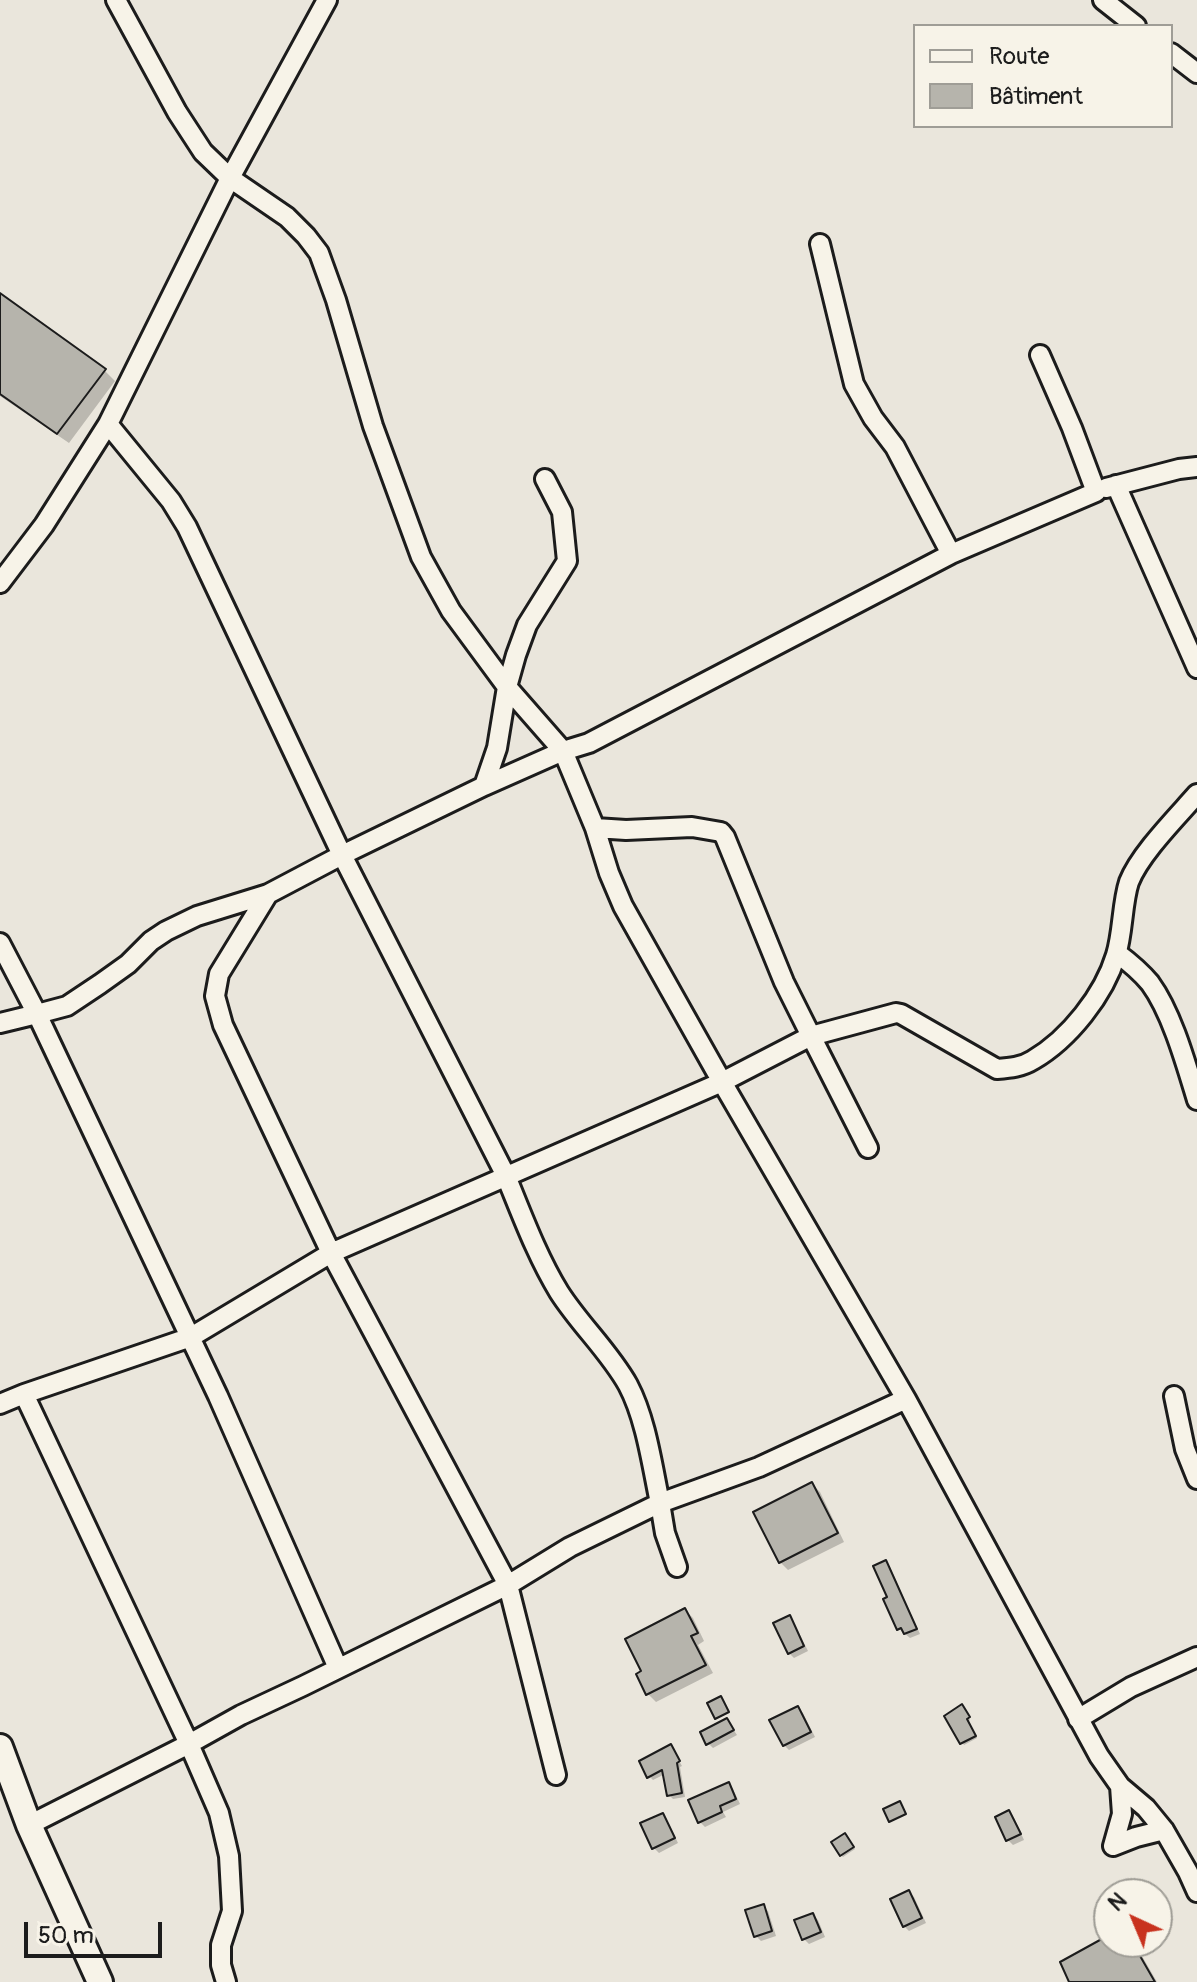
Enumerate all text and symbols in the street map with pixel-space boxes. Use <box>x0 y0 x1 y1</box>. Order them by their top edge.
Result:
legend <box>913 24 1173 128</box>
text: Route <box>989 42 1049 71</box>
text: Bâtiment <box>989 82 1083 111</box>
north arrow <box>1093 1878 1173 1958</box>
text: N <box>1103 1887 1133 1917</box>
scale bar <box>28 1906 166 1956</box>
text: 50 m <box>38 1921 94 1950</box>

